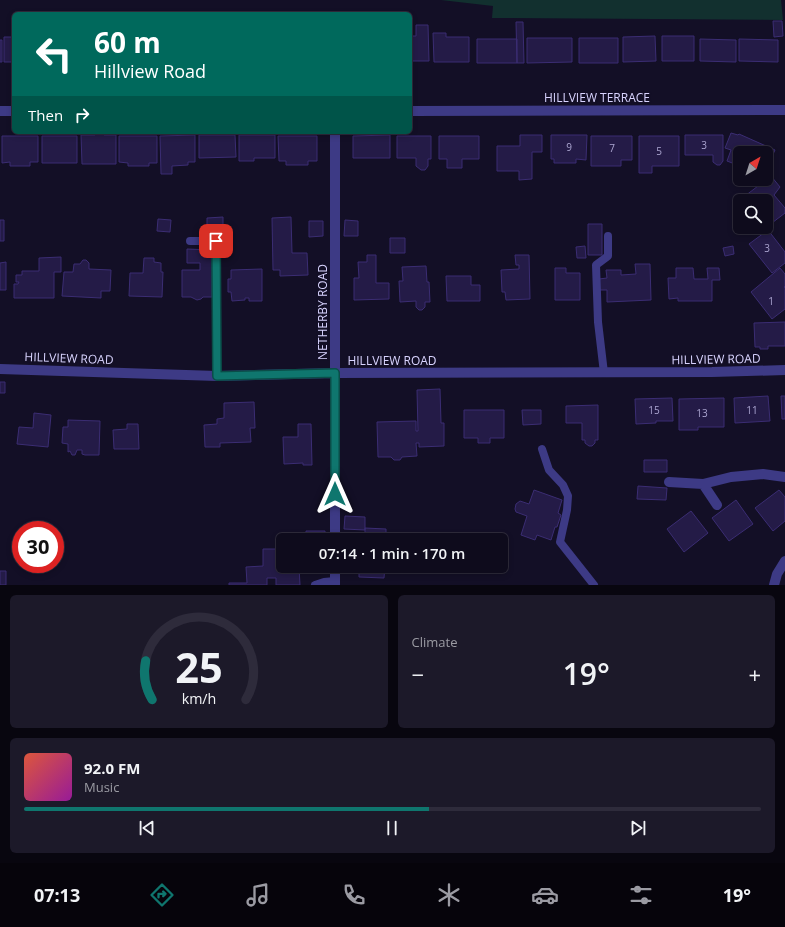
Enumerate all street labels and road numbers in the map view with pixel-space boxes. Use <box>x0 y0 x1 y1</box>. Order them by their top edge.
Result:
street label: HILLVIEW TERRACE <box>544 89 650 106</box>
street label: NETHERBY ROAD <box>314 264 331 360</box>
street label: HILLVIEW ROAD <box>24 348 114 368</box>
street label: HILLVIEW ROAD <box>671 350 761 368</box>
street label: HILLVIEW ROAD <box>347 352 437 369</box>

